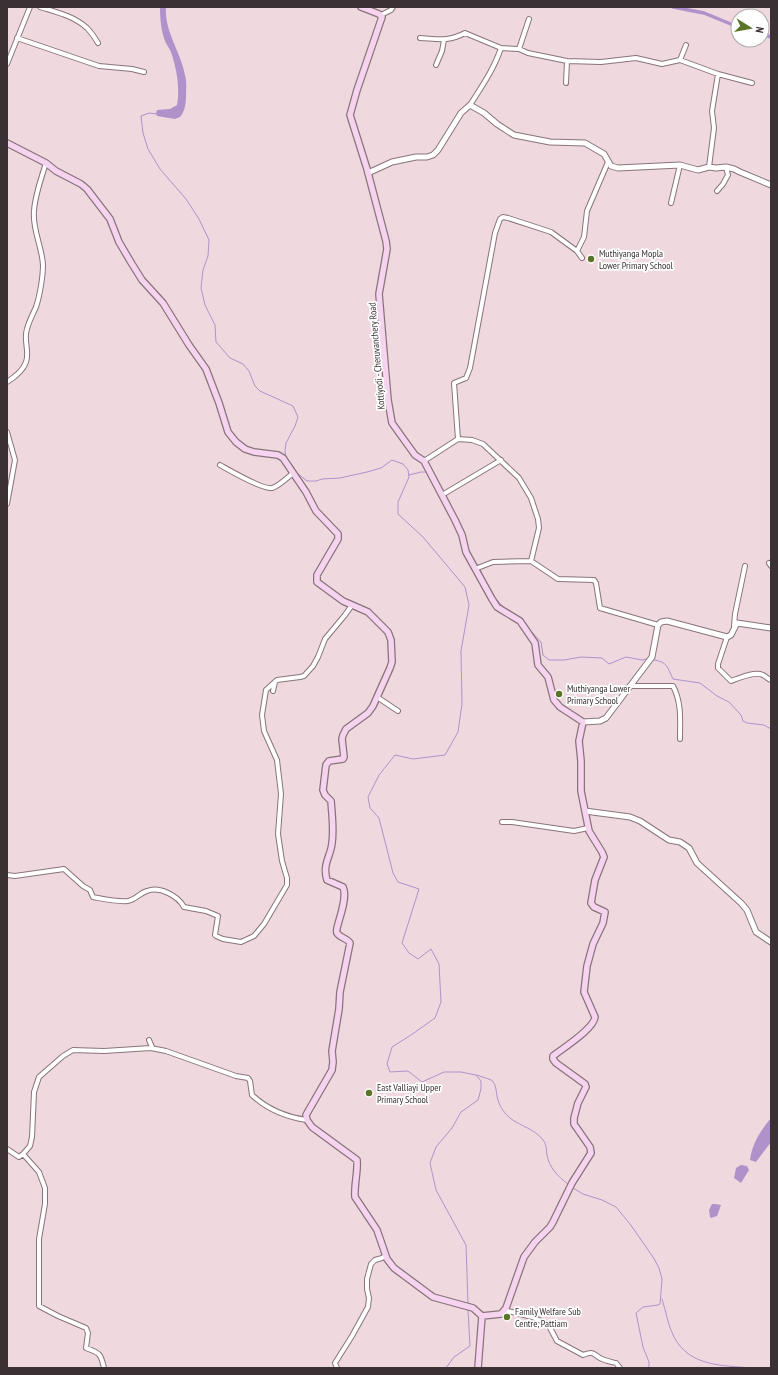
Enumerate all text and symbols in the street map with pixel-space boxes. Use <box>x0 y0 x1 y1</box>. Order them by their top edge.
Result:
north arrow <box>730 8 770 48</box>
text: N <box>752 26 767 34</box>
place label: Muthiyanga Mopla Lower Primary School <box>599 247 674 272</box>
marker: Muthiyanga Mopla Lower Primary School <box>586 254 596 264</box>
street label: Kottiyodi - Cheruvanchery Road <box>365 302 388 410</box>
place label: Muthiyanga Lower Primary School <box>567 682 630 707</box>
marker: Muthiyanga Lower Primary School <box>554 689 564 699</box>
place label: East Valliayi Upper Primary School <box>377 1081 441 1106</box>
marker: East Valliayi Upper Primary School <box>364 1088 374 1098</box>
place label: Family Welfare Sub Centre, Pattiam <box>515 1305 581 1330</box>
marker: Family Welfare Sub Centre, Pattiam <box>502 1312 512 1322</box>

